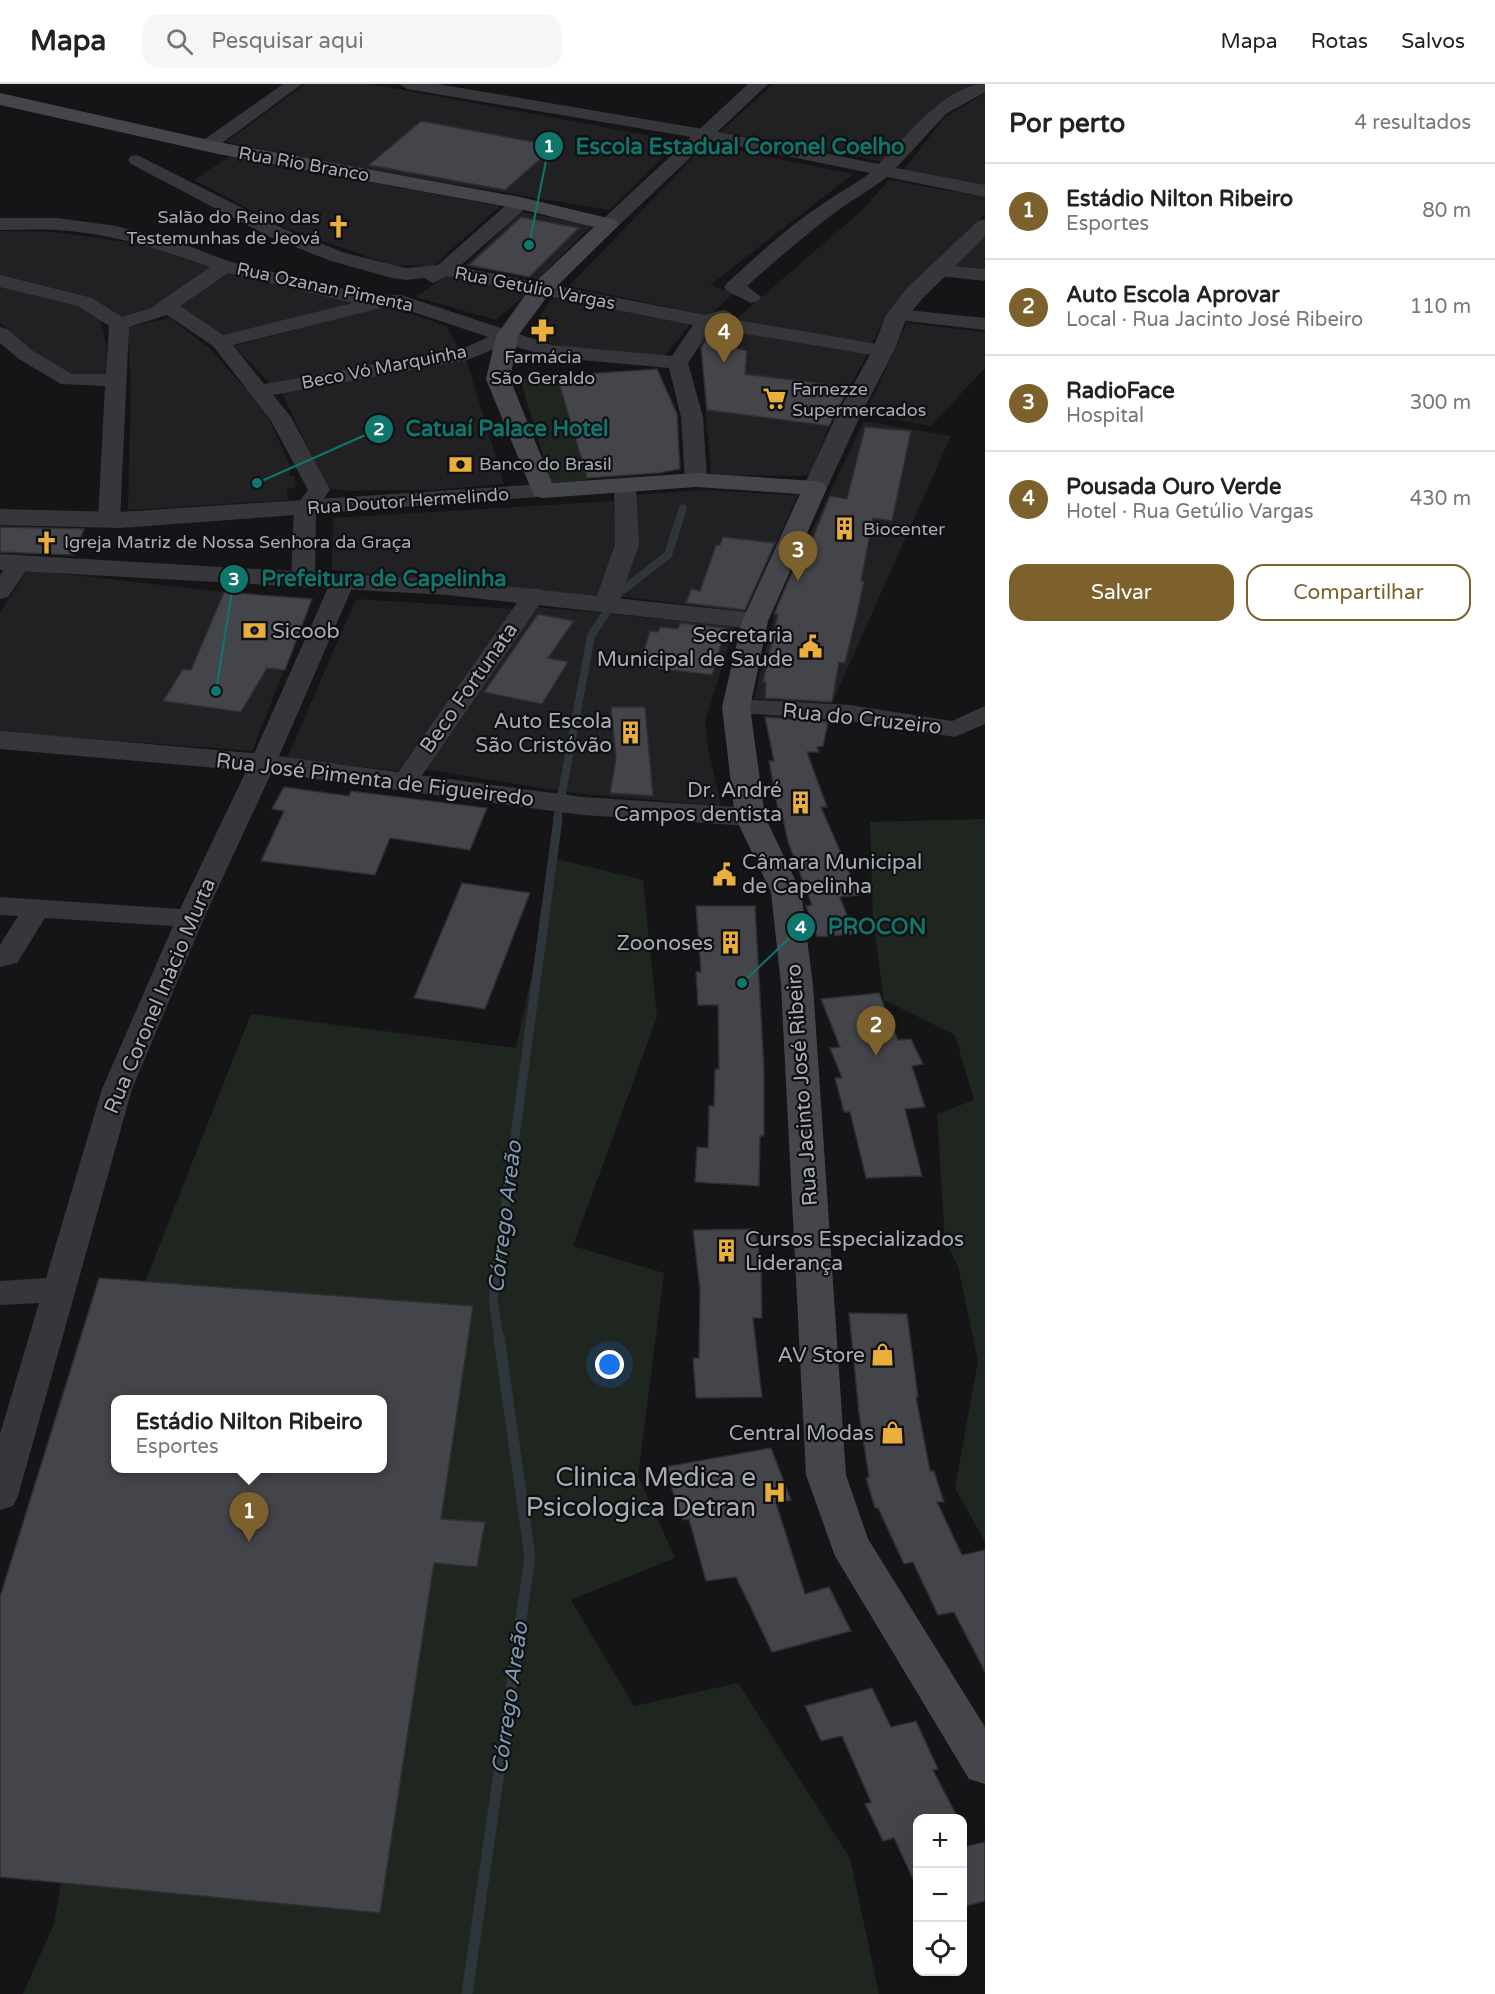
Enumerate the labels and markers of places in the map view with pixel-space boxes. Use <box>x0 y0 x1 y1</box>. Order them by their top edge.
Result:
callout: Escola Estadual Coronel Coelho <box>534 126 917 166</box>
place label: Salão do Reino das Testemunhas de Jeová <box>127 206 320 249</box>
church icon: Salão do Reino das Testemunhas de Jeová <box>325 214 351 240</box>
pin: 4 <box>704 314 744 363</box>
pharmacy icon: Farmácia São Geraldo <box>530 318 556 344</box>
place label: Farmácia São Geraldo <box>491 346 595 389</box>
place label: Farnezze Supermercados <box>792 378 926 421</box>
supermarket icon: Farnezze Supermercados <box>761 386 787 412</box>
callout: Catuaí Palace Hotel <box>364 409 621 449</box>
bank icon: Banco do Brasil <box>448 451 474 477</box>
place label: Banco do Brasil <box>479 453 612 475</box>
building icon: Biocenter <box>832 516 858 542</box>
place label: Biocenter <box>863 518 945 540</box>
church icon: Igreja Matriz de Nossa Senhora da Graça <box>33 529 59 555</box>
place label: Igreja Matriz de Nossa Senhora da Graça <box>64 531 411 553</box>
pin: 3 <box>778 532 818 581</box>
callout: Prefeitura de Capelinha <box>219 559 518 599</box>
bank icon: Sicoob <box>241 618 267 644</box>
place label: Sicoob <box>272 619 340 644</box>
place label: Secretaria Municipal de Saude <box>597 623 793 672</box>
public building icon: Secretaria Municipal de Saude <box>798 634 824 660</box>
place label: Auto Escola São Cristóvão <box>475 709 612 758</box>
building icon: Auto Escola São Cristóvão <box>617 720 643 746</box>
place label: Dr. André Campos dentista <box>614 778 782 827</box>
building icon: Dr. André Campos dentista <box>787 789 813 815</box>
place label: Câmara Municipal de Capelinha <box>742 850 922 899</box>
public building icon: Câmara Municipal de Capelinha <box>711 861 737 887</box>
callout: PROCON <box>786 907 939 947</box>
building icon: Zoonoses <box>718 930 744 956</box>
place label: Zoonoses <box>616 931 713 956</box>
pin: 2 <box>856 1006 896 1056</box>
place label: Cursos Especializados Liderança <box>745 1227 964 1276</box>
building icon: Cursos Especializados Liderança <box>714 1238 740 1264</box>
shop icon: AV Store <box>870 1342 896 1368</box>
place label: AV Store <box>777 1343 865 1368</box>
shop icon: Central Modas <box>879 1420 905 1446</box>
place label: Central Modas <box>729 1421 874 1446</box>
place label: Clinica Medica e Psicologica Detran <box>526 1462 756 1523</box>
hospital icon: Clinica Medica e Psicologica Detran <box>761 1479 787 1505</box>
pin: 1 <box>230 1492 268 1542</box>

